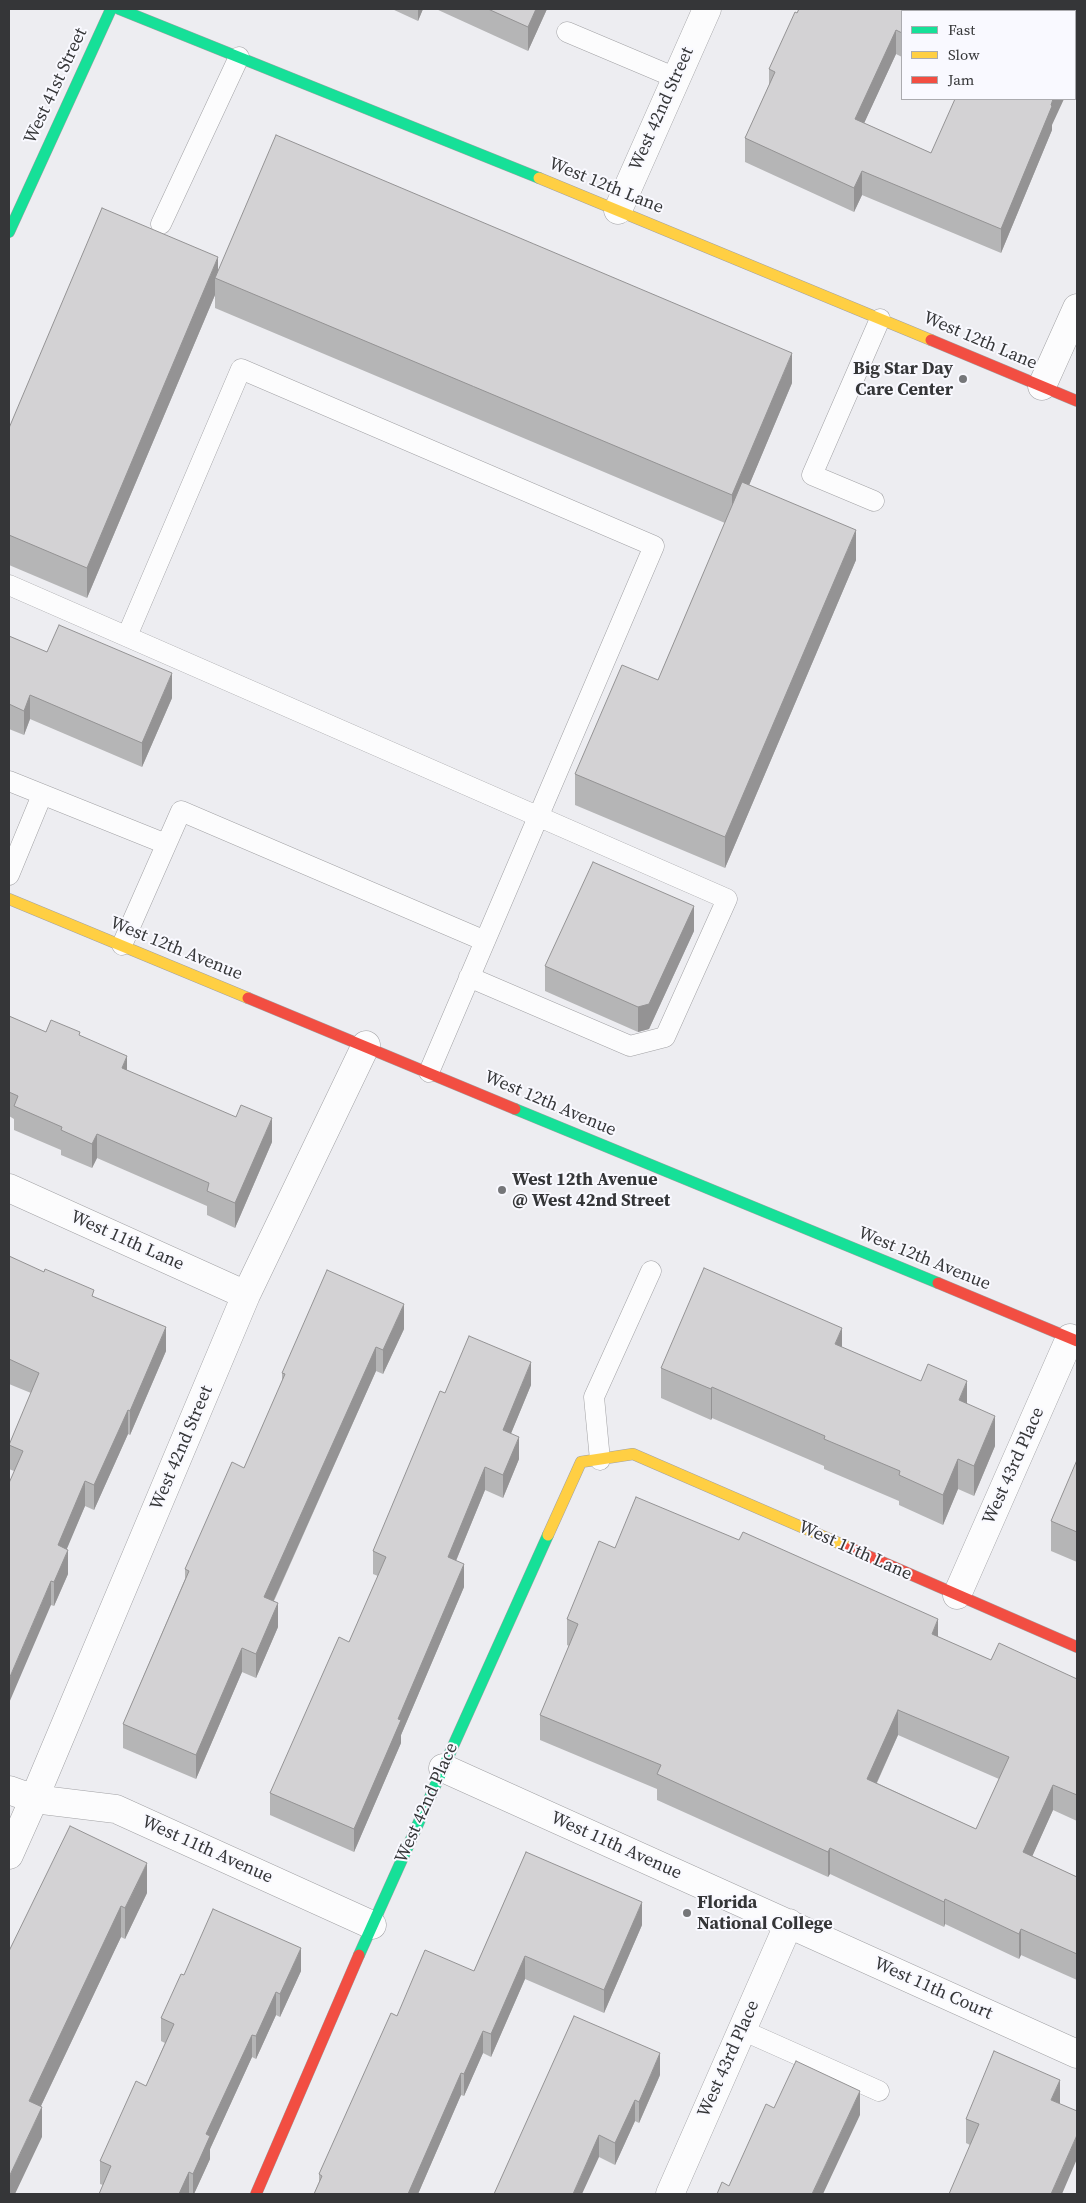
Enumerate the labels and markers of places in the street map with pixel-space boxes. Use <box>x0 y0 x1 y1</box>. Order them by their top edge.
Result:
place label: Big Star Day Care Center <box>853 358 953 400</box>
marker: Big Star Day Care Center <box>957 373 969 385</box>
place label: West 12th Avenue @ West 42nd Street <box>512 1169 670 1212</box>
marker: West 12th Avenue @ West 42nd Street <box>496 1184 508 1196</box>
place label: Florida National College <box>697 1892 833 1935</box>
marker: Florida National College <box>681 1907 693 1919</box>

